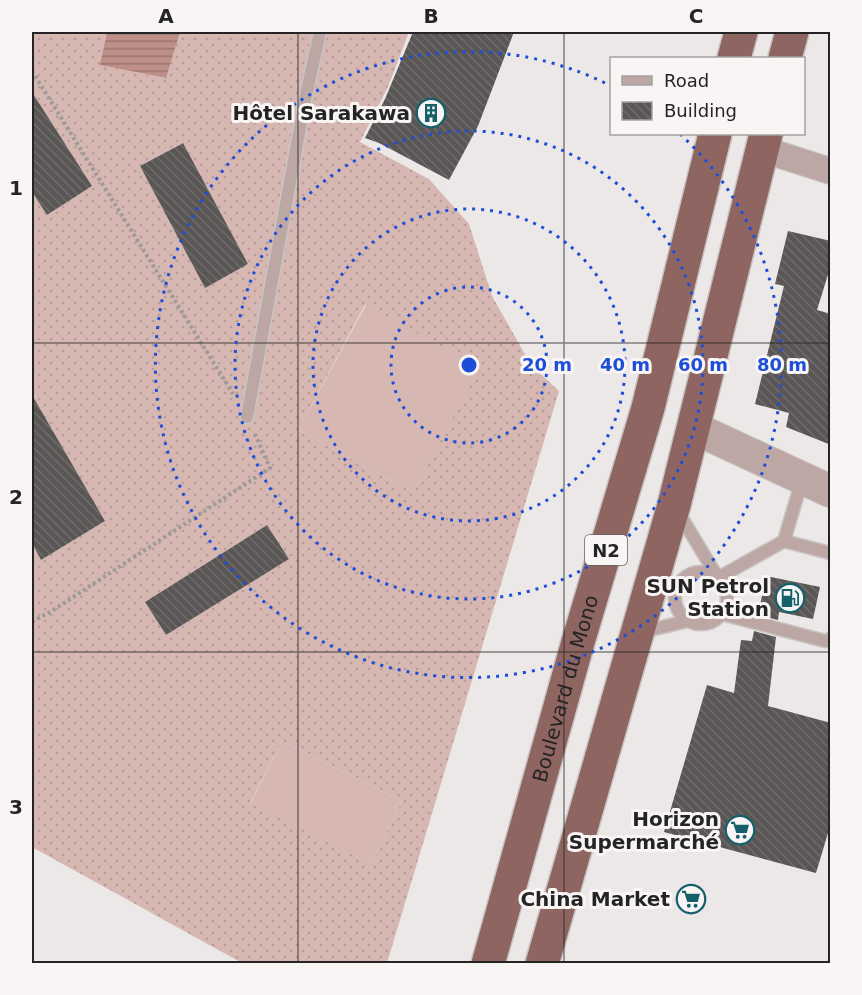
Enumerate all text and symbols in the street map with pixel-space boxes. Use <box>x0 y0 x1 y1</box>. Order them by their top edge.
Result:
text: A <box>158 4 174 28</box>
text: B <box>423 4 439 28</box>
text: C <box>689 4 703 28</box>
legend <box>610 57 805 135</box>
text: Road <box>664 70 709 91</box>
building icon: Hôtel Sarakawa <box>415 97 447 129</box>
text: Building <box>664 100 737 121</box>
place label: Hôtel Sarakawa <box>233 101 410 125</box>
text: 1 <box>9 176 23 200</box>
text: 20 m <box>522 354 572 375</box>
text: 40 m <box>600 354 650 375</box>
text: 60 m <box>678 354 728 375</box>
text: 80 m <box>757 354 807 375</box>
centre of rings <box>459 355 479 375</box>
text: 2 <box>9 485 23 509</box>
road number: N2 <box>585 535 627 565</box>
place label: SUN Petrol Station <box>646 574 769 621</box>
fuel station icon: SUN Petrol Station <box>774 582 806 614</box>
street label: Boulevard du Mono <box>527 592 603 785</box>
text: 3 <box>9 795 23 819</box>
place label: Horizon Supermarché <box>569 807 719 854</box>
supermarket icon: Horizon Supermarché <box>724 814 756 846</box>
supermarket icon: China Market <box>675 883 707 915</box>
place label: China Market <box>520 887 670 911</box>

